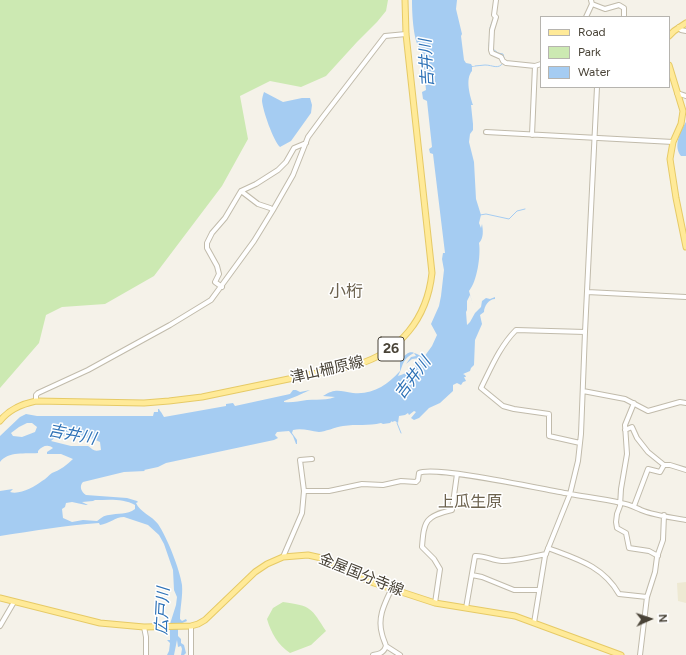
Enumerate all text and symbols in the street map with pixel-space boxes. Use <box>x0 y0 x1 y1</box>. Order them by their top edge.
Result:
legend <box>540 16 670 88</box>
text: Road <box>578 25 606 39</box>
water label: 吉井川 <box>416 39 438 87</box>
text: Park <box>578 45 601 59</box>
text: Water <box>578 65 610 79</box>
district label: 小桁 <box>329 282 363 302</box>
road number: 26 <box>378 337 404 361</box>
street label: 津山柵原線 <box>288 353 366 387</box>
water label: 吉井川 <box>391 353 435 403</box>
water label: 吉井川 <box>47 421 97 449</box>
district label: 上瓜生原 <box>438 492 502 512</box>
street label: 金屋国分寺線 <box>316 550 406 600</box>
water label: 広戸川 <box>152 587 174 635</box>
north arrow <box>630 599 670 639</box>
text: N <box>656 614 669 623</box>

